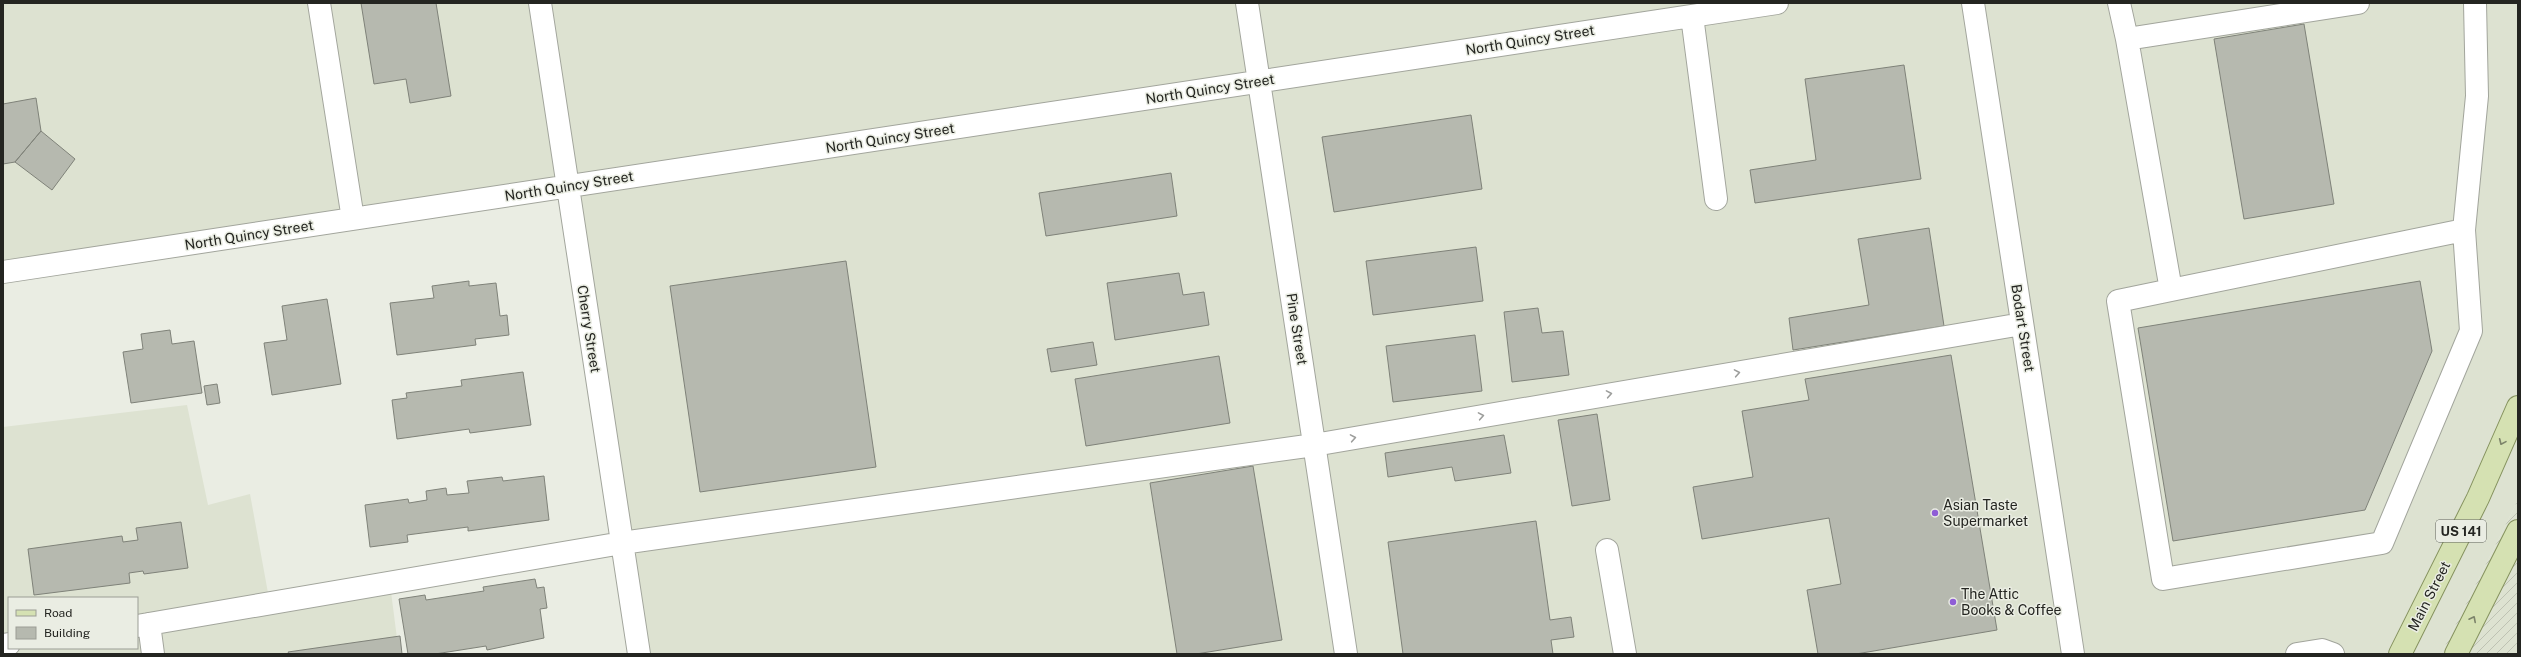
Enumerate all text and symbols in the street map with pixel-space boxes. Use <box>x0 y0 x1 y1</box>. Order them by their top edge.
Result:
street label: North Quincy Street <box>1464 22 1596 58</box>
street label: North Quincy Street <box>1144 71 1276 107</box>
street label: North Quincy Street <box>824 120 956 156</box>
street label: North Quincy Street <box>503 168 635 204</box>
street label: North Quincy Street <box>183 217 315 253</box>
street label: Bodart Street <box>2008 283 2038 373</box>
street label: Cherry Street <box>574 284 604 374</box>
street label: Pine Street <box>1283 292 1311 366</box>
one-way arrow <box>1734 369 1740 377</box>
one-way arrow <box>1606 391 1612 399</box>
one-way arrow <box>1478 412 1484 421</box>
one-way arrow <box>1350 434 1356 443</box>
one-way arrow <box>2499 438 2507 446</box>
place label: Asian Taste Supermarket <box>1943 497 2028 529</box>
marker: Asian Taste Supermarket <box>1930 508 1940 518</box>
road number: US 141 <box>2436 520 2486 542</box>
street label: Main Street <box>2405 558 2453 634</box>
place label: The Attic Books & Coffee <box>1961 586 2062 618</box>
legend <box>8 597 138 649</box>
marker: The Attic Books & Coffee <box>1948 597 1958 607</box>
text: Road <box>44 606 72 620</box>
one-way arrow <box>2469 616 2476 624</box>
text: Building <box>44 626 90 640</box>

